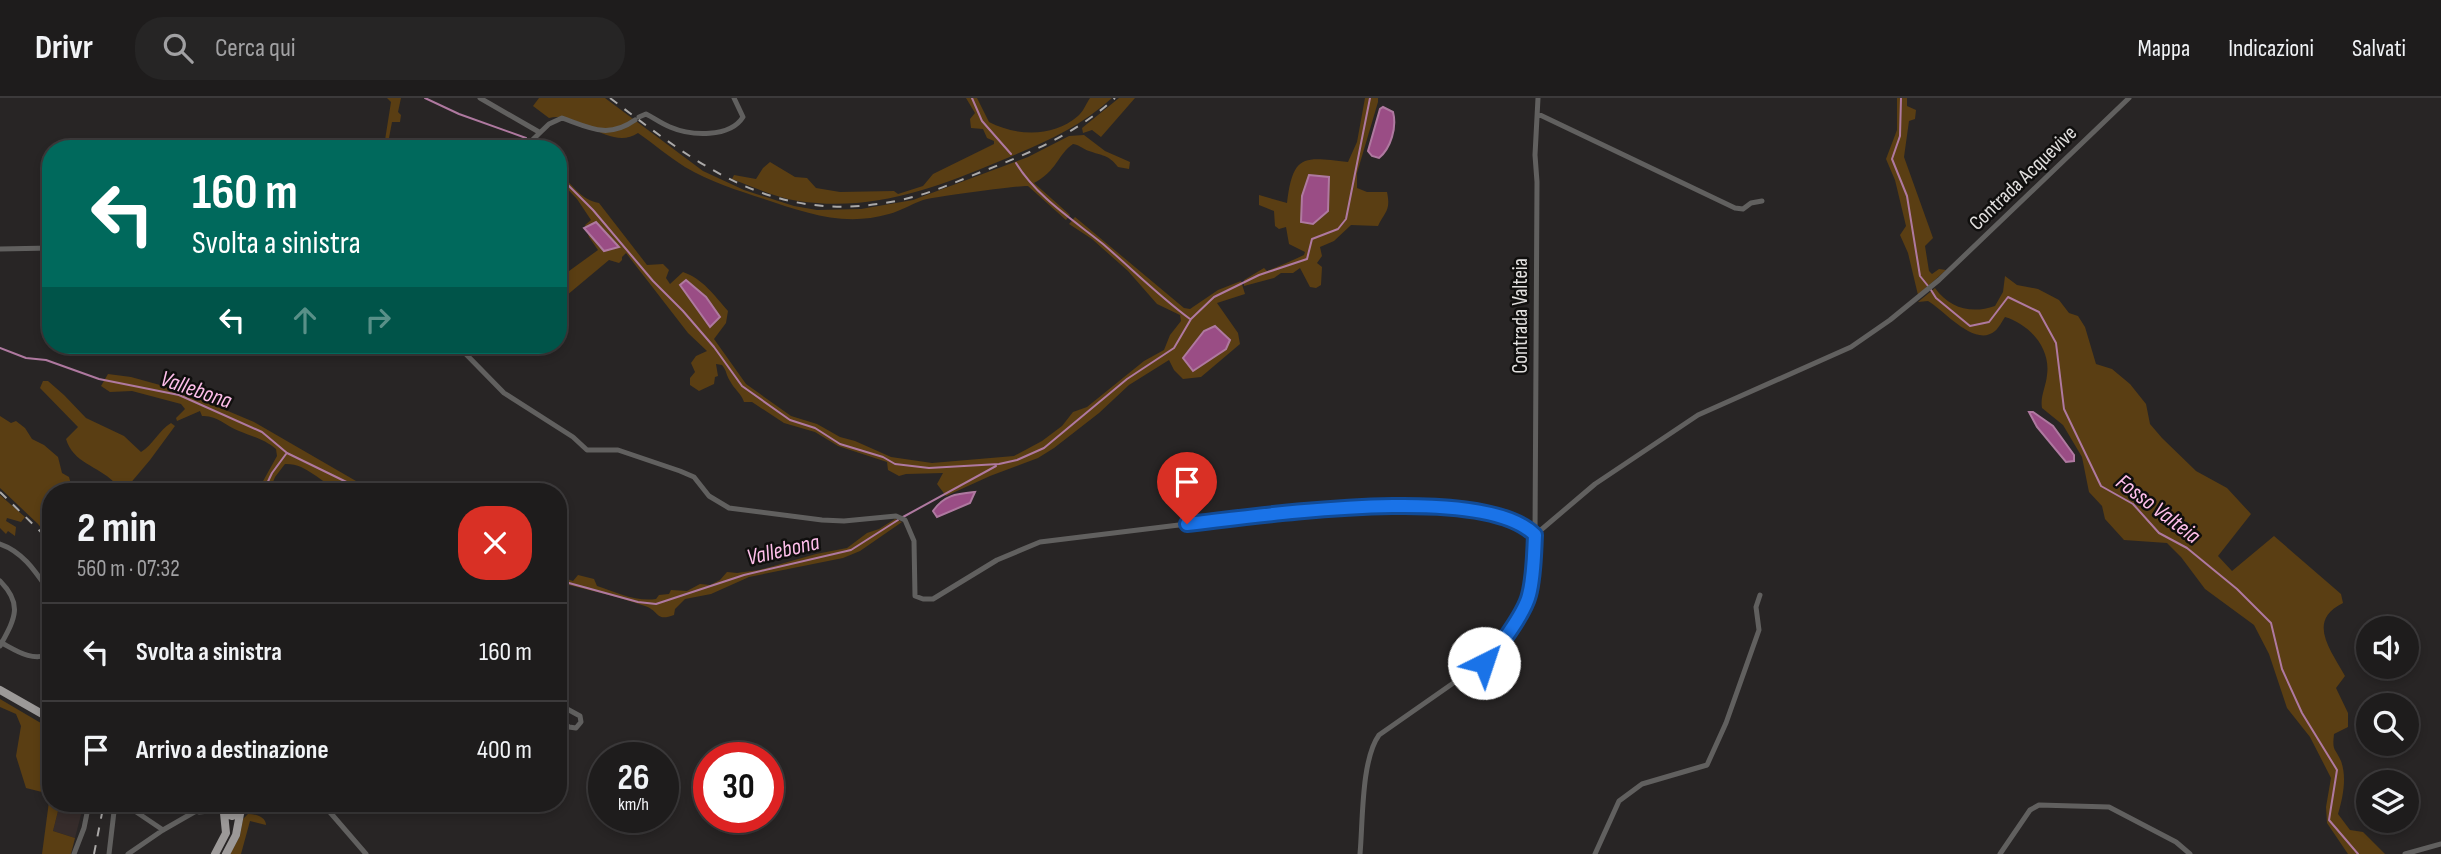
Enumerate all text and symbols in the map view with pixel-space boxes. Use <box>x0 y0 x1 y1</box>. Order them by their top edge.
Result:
search box <box>135 17 625 80</box>
text: Drivr <box>35 28 93 68</box>
icon: search <box>159 29 197 67</box>
text: Cerca qui <box>215 33 296 64</box>
text: Mappa <box>2138 34 2190 63</box>
text: Indicazioni <box>2228 34 2314 63</box>
text: Salvati <box>2352 34 2406 63</box>
street label: Contrada Acquevive <box>1964 120 2082 236</box>
text: 160 m <box>192 164 298 223</box>
icon: left <box>77 168 168 259</box>
text: Svolta a sinistra <box>192 224 361 263</box>
street label: Contrada Valteia <box>1508 258 1533 374</box>
icon: left <box>213 301 251 339</box>
icon: ahead <box>286 301 324 339</box>
icon: right <box>359 301 397 339</box>
water label: Vallebona <box>157 365 236 415</box>
pin <box>1157 452 1217 524</box>
icon: arrive <box>1168 463 1206 501</box>
water label: Fosso Valteia <box>2110 468 2206 550</box>
text: 2 min <box>77 503 157 554</box>
button: close <box>458 506 532 580</box>
water label: Vallebona <box>744 528 823 572</box>
text: 560 m · 07:32 <box>77 555 180 583</box>
map controls <box>2356 616 2419 833</box>
button: sound <box>2356 616 2419 679</box>
position arrow <box>1447 626 1521 700</box>
icon: left <box>77 633 115 671</box>
text: Svolta a sinistra <box>136 637 282 668</box>
text: 160 m <box>479 637 532 668</box>
button: search <box>2356 693 2419 756</box>
icon: arrive <box>77 731 115 769</box>
text: Arrivo a destinazione <box>136 735 329 766</box>
text: 400 m <box>477 735 532 766</box>
speed limit sign: 30 <box>693 742 784 833</box>
text: 26 <box>618 757 649 800</box>
button: layers <box>2356 770 2419 833</box>
text: km/h <box>618 794 649 815</box>

